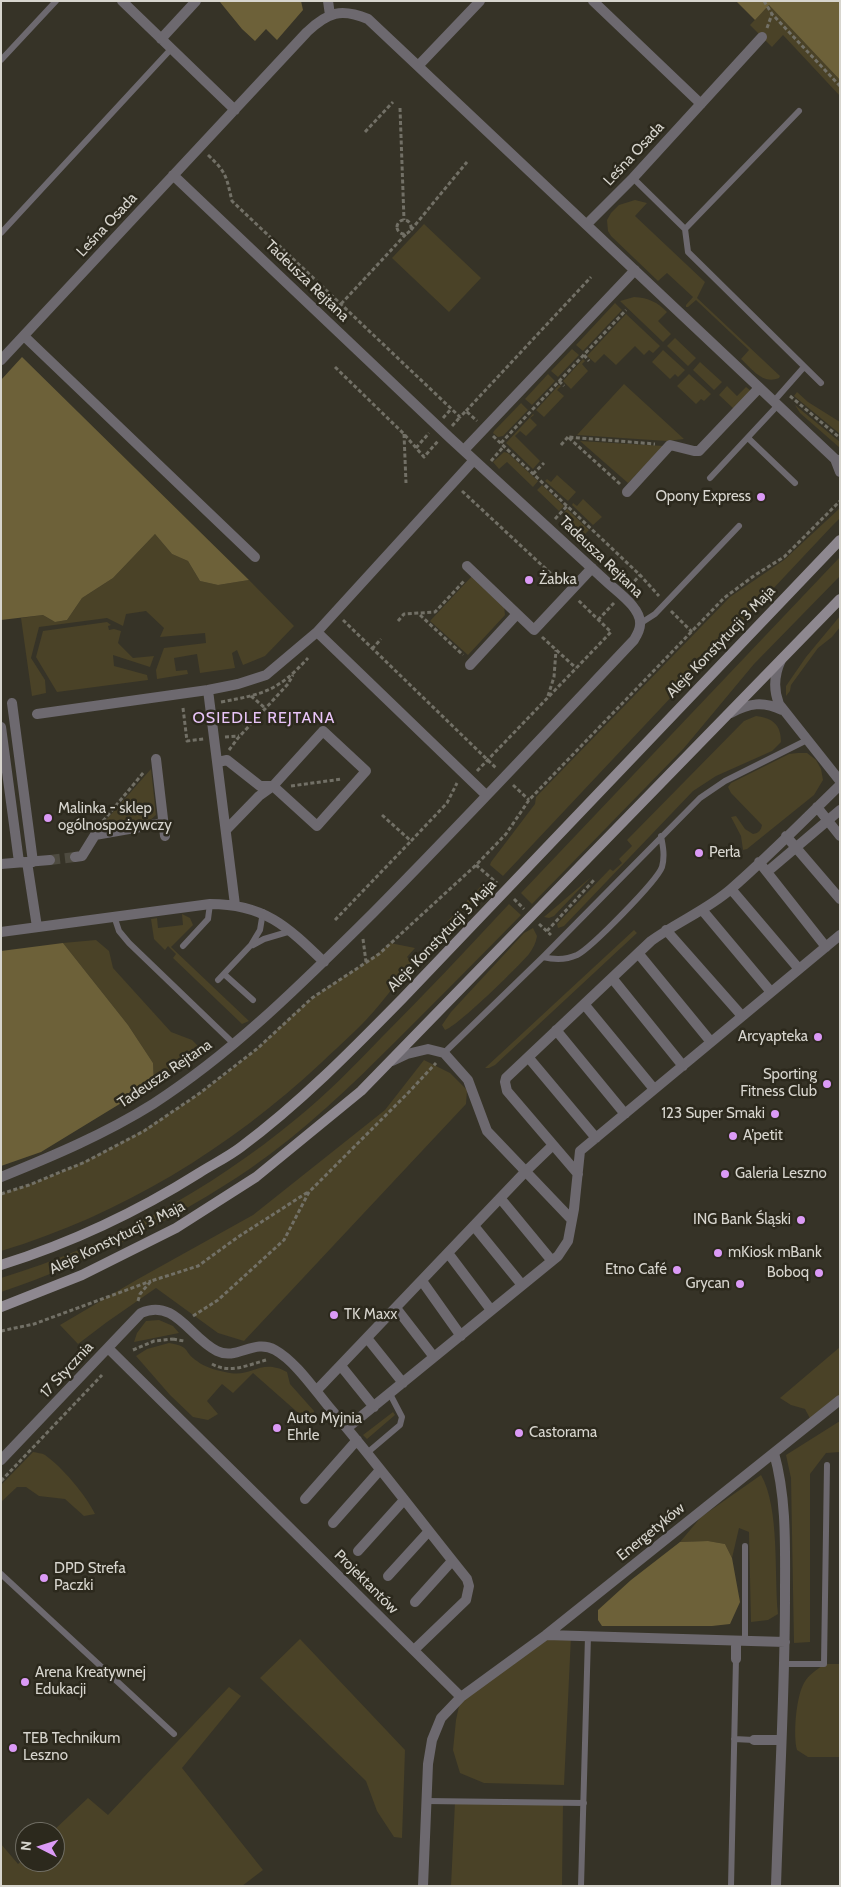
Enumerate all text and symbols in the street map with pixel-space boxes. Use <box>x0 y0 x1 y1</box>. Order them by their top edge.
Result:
street label: Leśna Osada <box>600 118 668 190</box>
street label: Leśna Osada <box>73 189 141 261</box>
street label: Tadeusza Rejtana <box>261 237 353 325</box>
place label: Opony Express <box>655 488 751 506</box>
marker: Opony Express <box>755 491 767 503</box>
street label: Tadeusza Rejtana <box>555 513 647 601</box>
place label: Żabka <box>539 571 577 589</box>
marker: Żabka <box>523 574 535 586</box>
street label: Aleje Konstytucji 3 Maja <box>663 582 779 702</box>
district label: OSIEDLE REJTANA <box>191 708 337 728</box>
place label: Malinka - sklep ogólnospożywczy <box>58 800 172 835</box>
marker: Malinka - sklep ogólnospożywczy <box>42 812 54 824</box>
place label: Perła <box>709 844 741 862</box>
marker: Perła <box>693 847 705 859</box>
street label: Aleje Konstytucji 3 Maja <box>384 876 500 996</box>
place label: Arcyapteka <box>738 1028 808 1046</box>
marker: Arcyapteka <box>812 1031 824 1043</box>
street label: Tadeusza Rejtana <box>115 1036 215 1112</box>
place label: Sporting Fitness Club <box>740 1066 817 1101</box>
marker: Sporting Fitness Club <box>821 1078 833 1090</box>
place label: 123 Super Smaki <box>661 1105 765 1123</box>
marker: 123 Super Smaki <box>769 1108 781 1120</box>
place label: A’petit <box>743 1127 783 1145</box>
marker: A’petit <box>727 1130 739 1142</box>
place label: Galeria Leszno <box>735 1165 827 1183</box>
marker: Galeria Leszno <box>719 1168 731 1180</box>
street label: Aleje Konstytucji 3 Maja <box>46 1197 188 1279</box>
place label: ING Bank Śląski <box>693 1211 791 1229</box>
marker: ING Bank Śląski <box>795 1214 807 1226</box>
place label: mKiosk mBank <box>728 1244 822 1262</box>
marker: mKiosk mBank <box>712 1247 724 1259</box>
place label: Etno Café <box>605 1261 667 1279</box>
marker: Etno Café <box>671 1264 683 1276</box>
place label: Boboq <box>767 1264 809 1282</box>
marker: Boboq <box>813 1267 825 1279</box>
place label: Grycan <box>685 1275 730 1293</box>
marker: Grycan <box>734 1278 746 1290</box>
place label: TK Maxx <box>344 1306 397 1324</box>
marker: TK Maxx <box>328 1309 340 1321</box>
street label: 17 Stycznia <box>37 1338 97 1402</box>
place label: Auto Myjnia Ehrle <box>287 1410 362 1445</box>
marker: Auto Myjnia Ehrle <box>271 1422 283 1434</box>
place label: Castorama <box>529 1424 597 1442</box>
marker: Castorama <box>513 1427 525 1439</box>
street label: Energetyków <box>613 1499 689 1565</box>
street label: Projektantów <box>330 1546 402 1618</box>
place label: DPD Strefa Paczki <box>54 1560 126 1595</box>
marker: DPD Strefa Paczki <box>38 1572 50 1584</box>
place label: Arena Kreatywnej Edukacji <box>35 1664 146 1699</box>
marker: Arena Kreatywnej Edukacji <box>19 1676 31 1688</box>
place label: TEB Technikum Leszno <box>23 1730 120 1765</box>
marker: TEB Technikum Leszno <box>7 1742 19 1754</box>
north arrow <box>15 1822 65 1872</box>
text: N <box>17 1840 35 1851</box>

